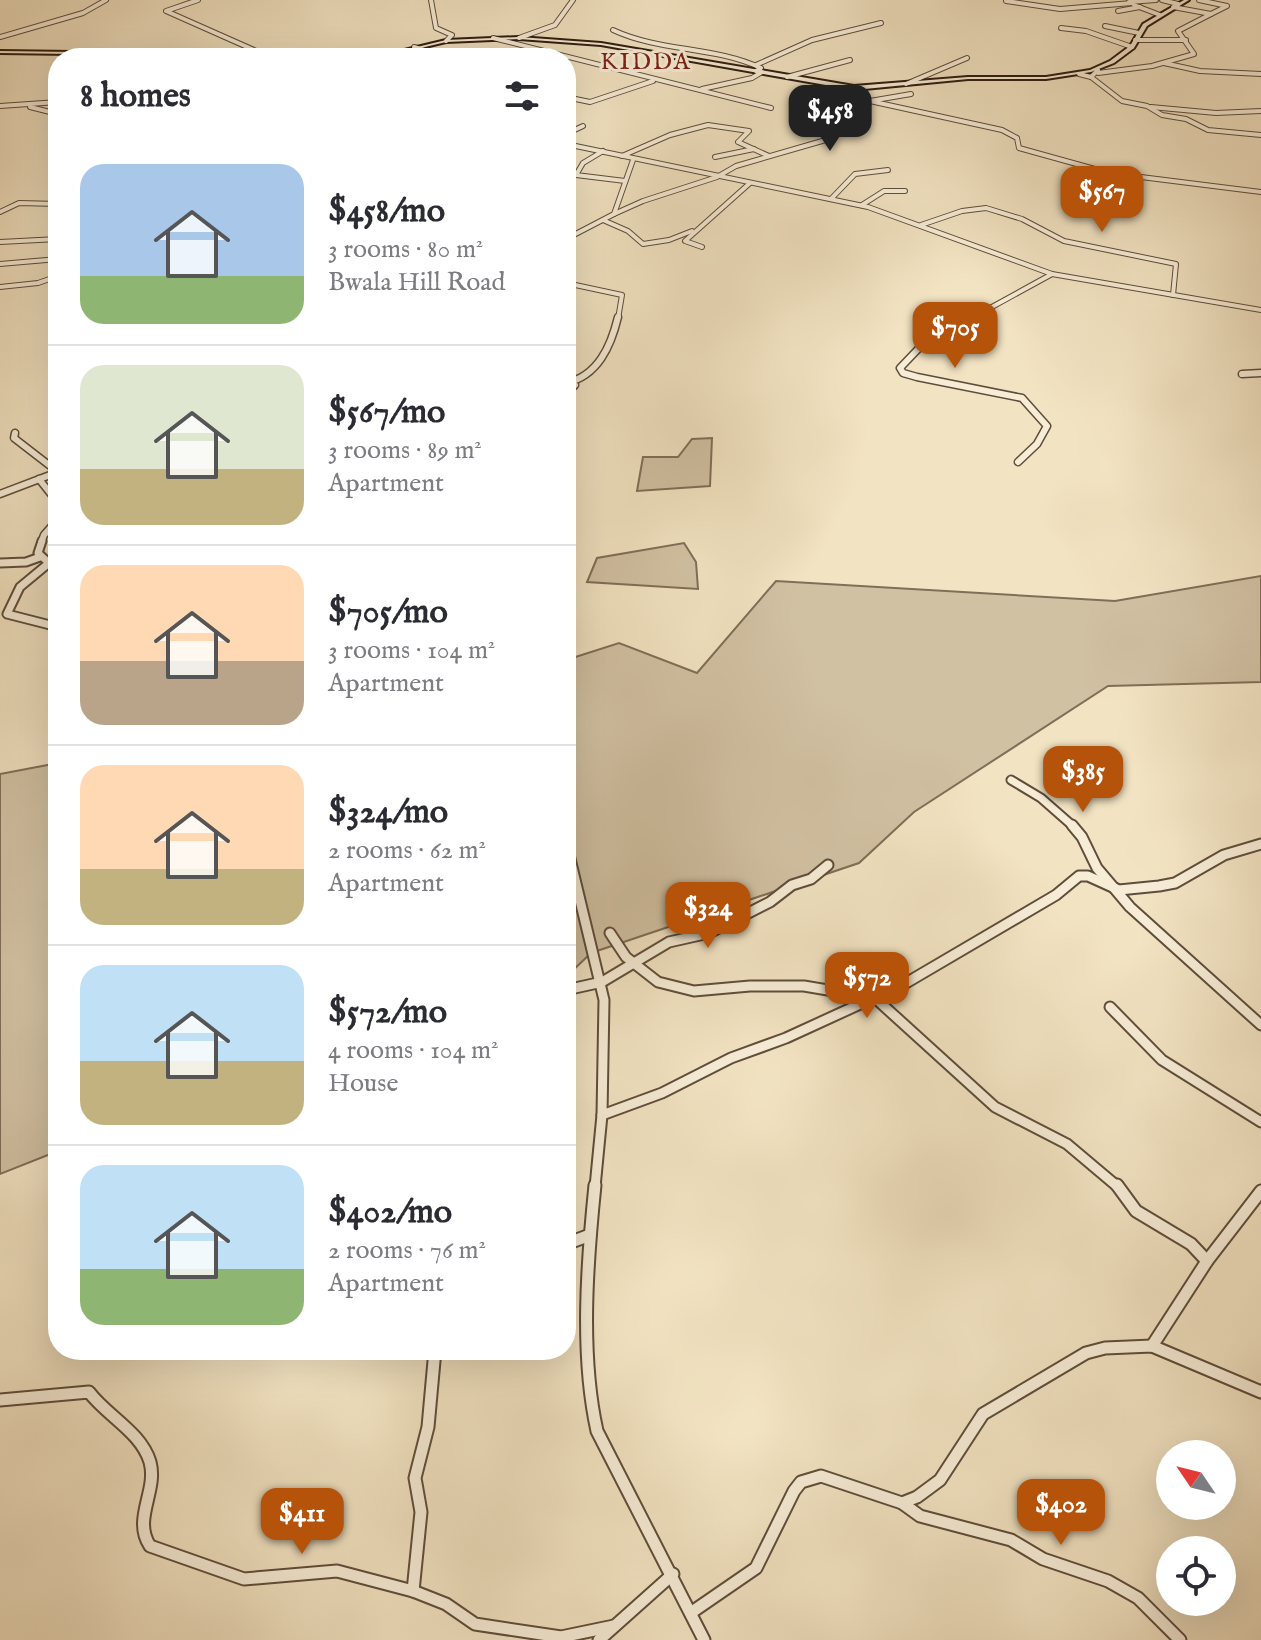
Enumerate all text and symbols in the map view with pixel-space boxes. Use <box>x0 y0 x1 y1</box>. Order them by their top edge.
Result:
district label: KIDDA <box>600 47 692 78</box>
icon: filters <box>500 74 544 118</box>
text: 8 homes <box>80 75 191 118</box>
pin: $458 <box>783 85 877 153</box>
text: $458 <box>807 94 853 127</box>
pin: $567 <box>1055 166 1149 234</box>
text: $567 <box>1079 175 1125 208</box>
text: $458/mo <box>328 190 445 233</box>
icon: home <box>144 196 240 292</box>
text: 3 rooms · 80 m² <box>328 233 483 266</box>
text: Bwala Hill Road <box>328 266 505 299</box>
pin: $705 <box>908 302 1002 370</box>
text: $705 <box>931 311 979 344</box>
text: $567/mo <box>328 391 445 434</box>
icon: home <box>144 397 240 493</box>
text: 3 rooms · 89 m² <box>328 434 482 467</box>
text: Apartment <box>328 467 444 500</box>
text: $705/mo <box>328 591 448 634</box>
icon: home <box>144 597 240 693</box>
text: 3 rooms · 104 m² <box>328 634 495 667</box>
text: Apartment <box>328 667 444 700</box>
pin: $385 <box>1036 746 1130 814</box>
text: $385 <box>1061 755 1105 788</box>
text: $324/mo <box>328 791 448 834</box>
icon: home <box>144 797 240 893</box>
text: 2 rooms · 62 m² <box>328 834 486 867</box>
text: Apartment <box>328 867 444 900</box>
pin: $324 <box>661 882 755 950</box>
text: $324 <box>683 891 733 924</box>
pin: $572 <box>820 952 914 1020</box>
text: $572 <box>843 961 891 994</box>
text: $572/mo <box>328 991 447 1034</box>
icon: home <box>144 997 240 1093</box>
text: 4 rooms · 104 m² <box>328 1034 498 1067</box>
text: House <box>328 1067 398 1100</box>
text: $402/mo <box>328 1191 452 1234</box>
icon: home <box>144 1197 240 1293</box>
text: 2 rooms · 76 m² <box>328 1234 486 1267</box>
text: Apartment <box>328 1267 444 1300</box>
north arrow <box>1156 1440 1236 1520</box>
map controls <box>1156 1440 1236 1616</box>
pin: $402 <box>1014 1479 1108 1547</box>
pin: $411 <box>255 1488 349 1556</box>
text: $402 <box>1035 1488 1087 1521</box>
text: $411 <box>279 1497 325 1530</box>
button: locate <box>1156 1536 1236 1616</box>

